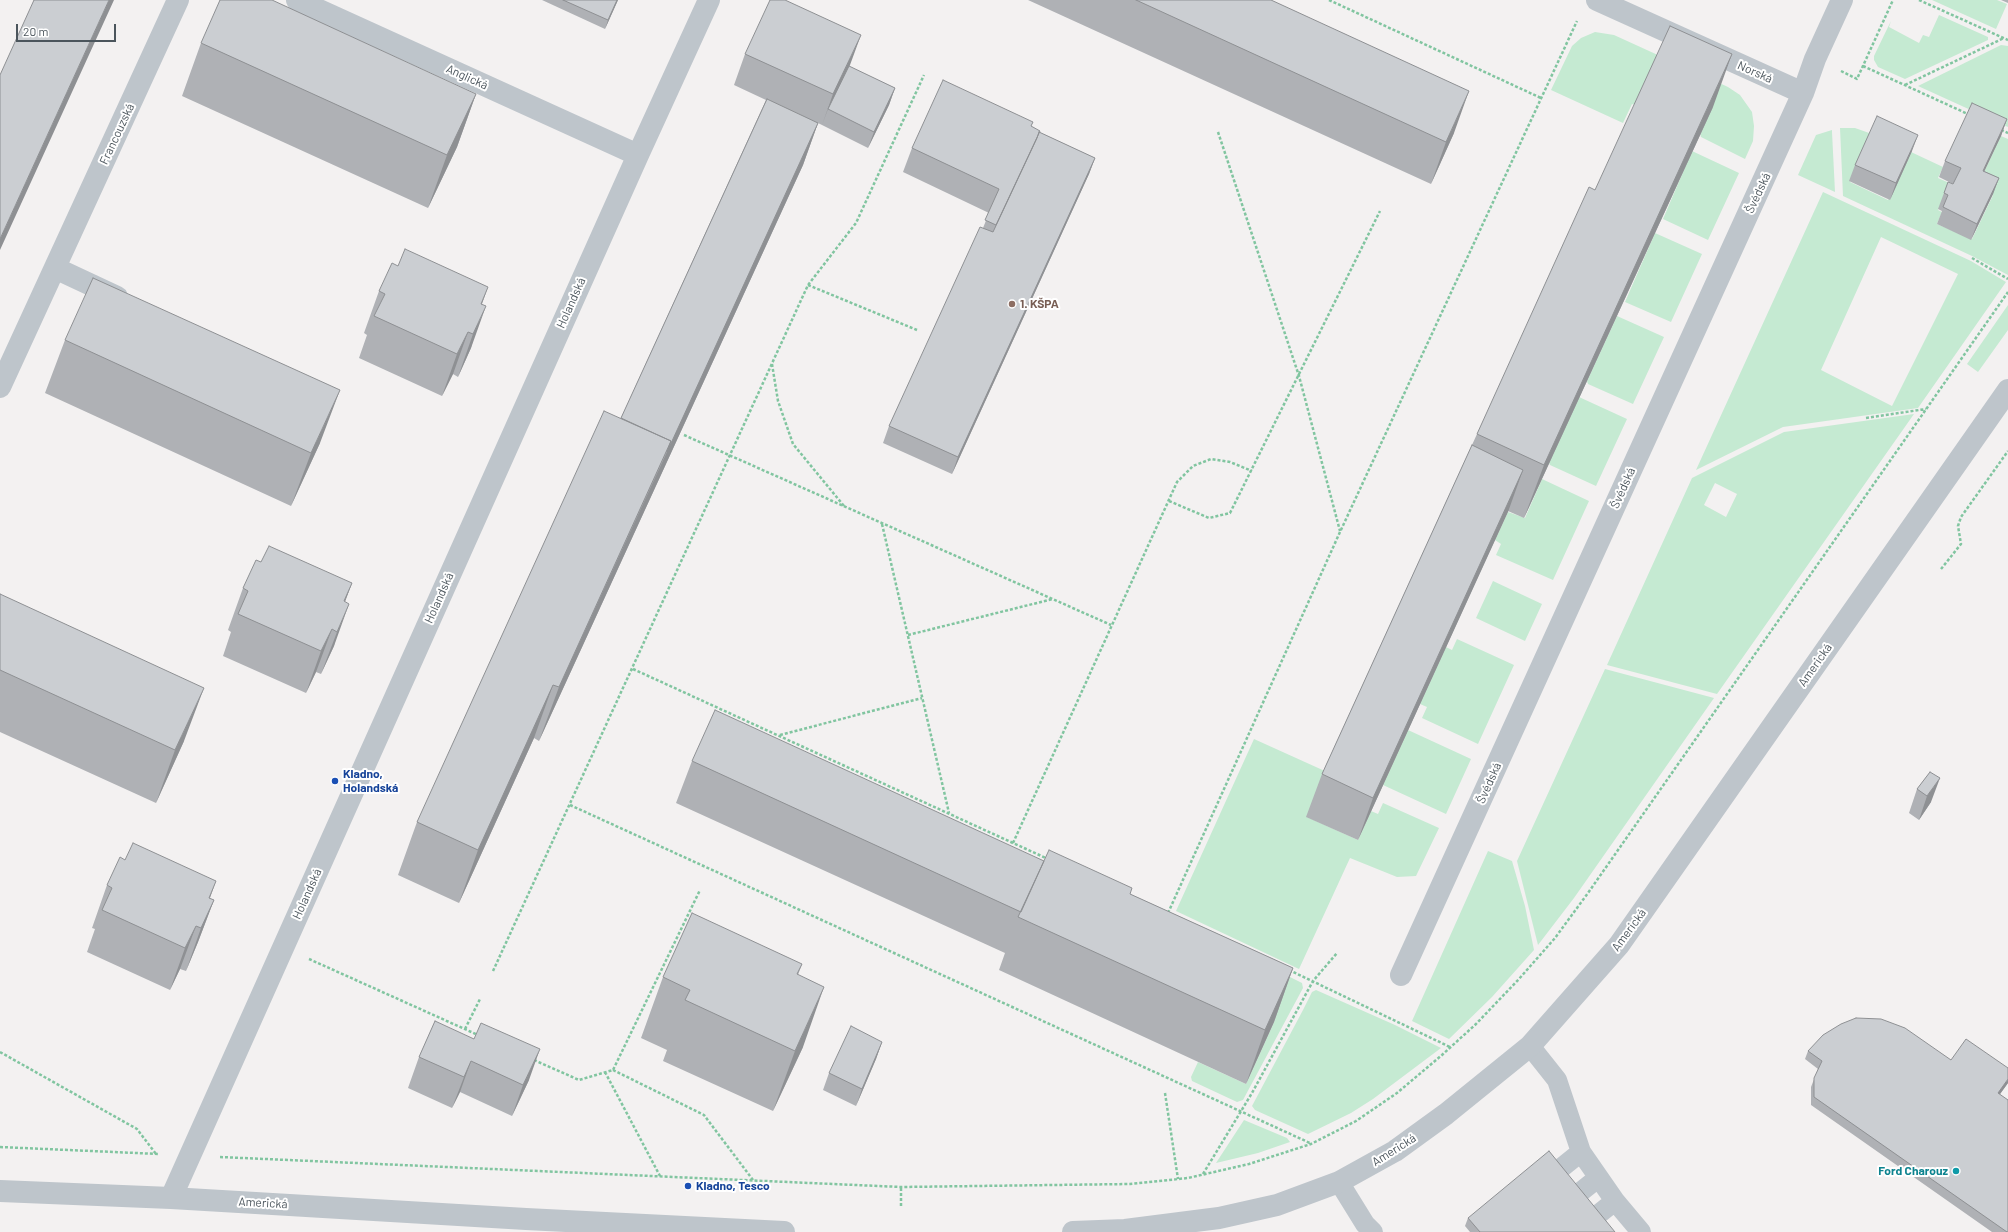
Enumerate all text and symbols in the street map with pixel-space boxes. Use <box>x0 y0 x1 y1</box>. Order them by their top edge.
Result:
scale bar <box>18 16 118 42</box>
text: 20 m <box>23 24 49 38</box>
street label: Norská <box>1735 58 1775 86</box>
street label: Anglická <box>444 61 490 93</box>
street label: Francouzská <box>97 101 137 167</box>
street label: Švédská <box>1742 170 1774 216</box>
street label: Holandská <box>553 275 589 331</box>
place label: 1. KŠPA <box>1020 297 1059 311</box>
marker: 1. KŠPA <box>1007 299 1017 309</box>
street label: Švédská <box>1608 465 1638 511</box>
street label: Holandská <box>421 570 457 626</box>
street label: Americká <box>1795 641 1835 689</box>
street label: Švédská <box>1474 760 1504 806</box>
place label: Kladno, Holandská <box>343 767 398 795</box>
marker: Kladno, Holandská <box>330 776 340 786</box>
street label: Holandská <box>289 866 325 922</box>
street label: Americká <box>1609 906 1649 954</box>
street label: Americká <box>1369 1131 1419 1169</box>
place label: Ford Charouz <box>1878 1164 1948 1178</box>
marker: Ford Charouz <box>1951 1166 1961 1176</box>
place label: Kladno, Tesco <box>696 1179 770 1193</box>
marker: Kladno, Tesco <box>683 1181 693 1191</box>
street label: Americká <box>238 1195 288 1211</box>

